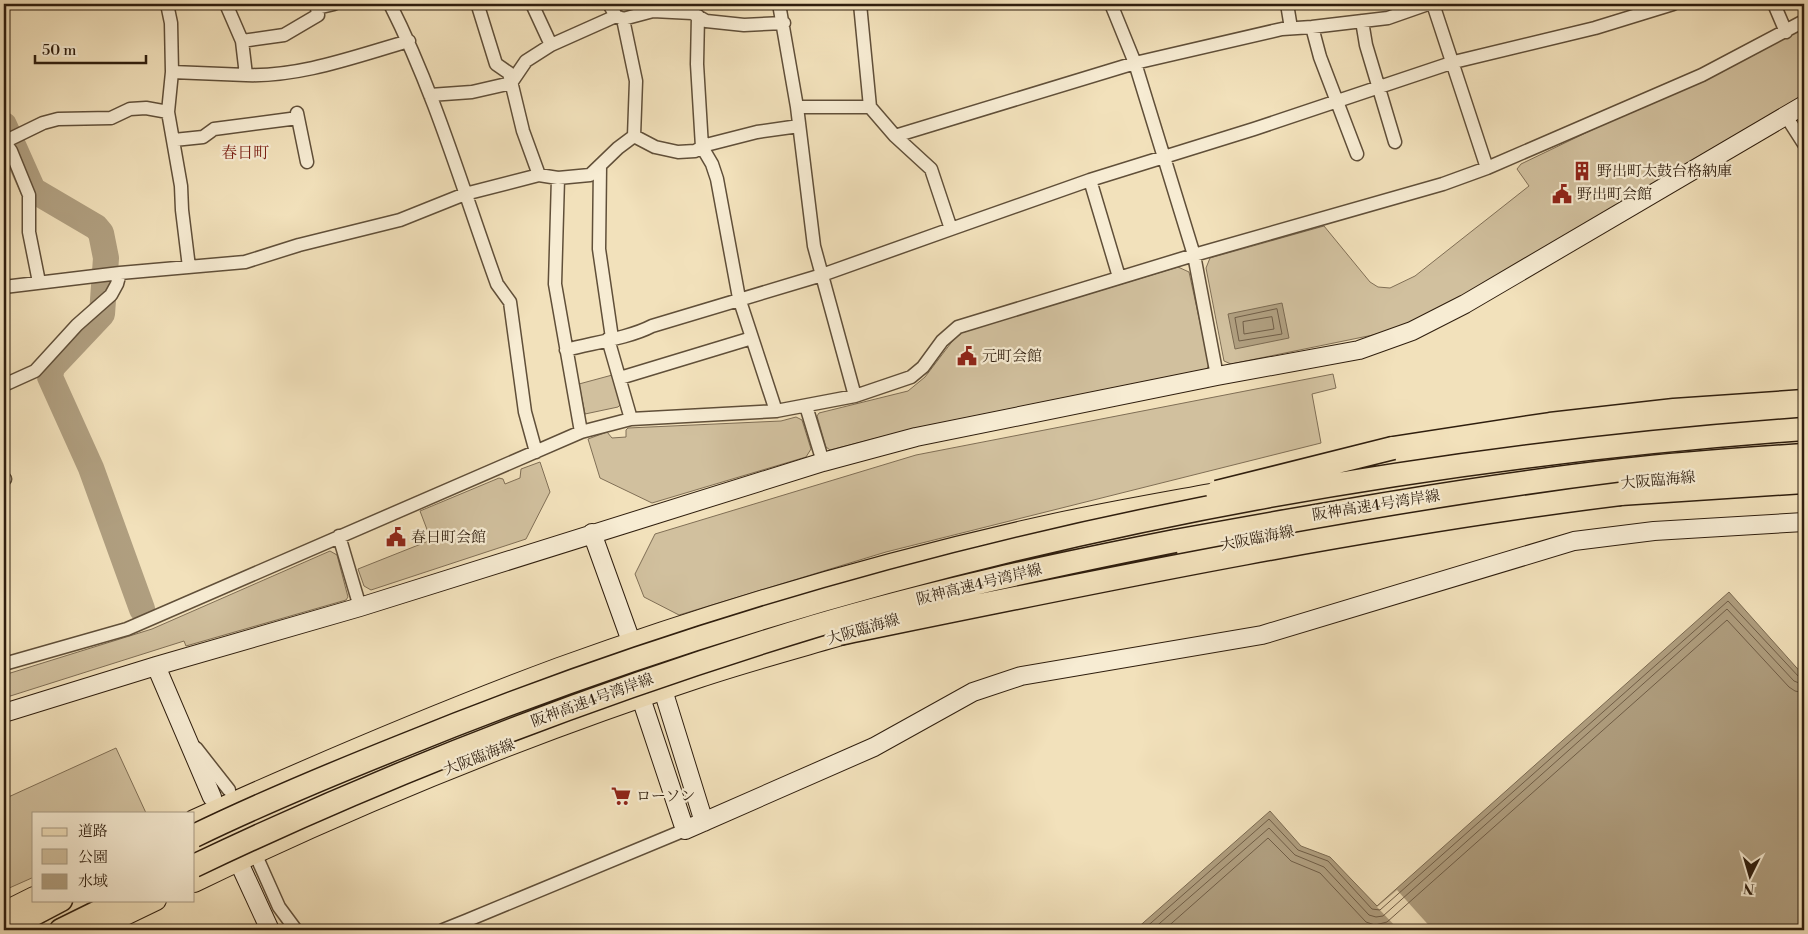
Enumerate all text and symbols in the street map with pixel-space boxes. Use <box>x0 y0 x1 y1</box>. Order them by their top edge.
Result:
scale bar <box>35 32 146 64</box>
text: 50 m <box>42 41 76 60</box>
district label: 春日町 <box>221 143 269 163</box>
building icon: 野出町太鼓台格納庫 <box>1571 160 1593 182</box>
place label: 野出町太鼓台格納庫 <box>1597 162 1732 181</box>
public building icon: 野出町会館 <box>1551 183 1573 205</box>
place label: 野出町会館 <box>1577 185 1652 204</box>
public building icon: 元町会館 <box>956 345 978 367</box>
place label: 元町会館 <box>982 347 1042 366</box>
street label: 大阪臨海線 <box>1620 468 1696 493</box>
street label: 阪神高速4号湾岸線 <box>1311 486 1441 525</box>
street label: 大阪臨海線 <box>1218 522 1296 555</box>
public building icon: 春日町会館 <box>385 526 407 548</box>
place label: 春日町会館 <box>411 528 486 547</box>
street label: 阪神高速4号湾岸線 <box>914 560 1044 609</box>
street label: 大阪臨海線 <box>824 610 902 649</box>
street label: 阪神高速4号湾岸線 <box>528 669 656 731</box>
street label: 大阪臨海線 <box>441 735 518 780</box>
supermarket icon: ローソン <box>610 785 632 807</box>
place label: ローソン <box>636 787 695 806</box>
legend <box>32 812 195 902</box>
text: 道路 <box>78 822 108 841</box>
text: 公園 <box>78 848 108 867</box>
north arrow <box>1726 852 1776 902</box>
text: 水域 <box>78 872 108 891</box>
text: N <box>1743 879 1755 897</box>

